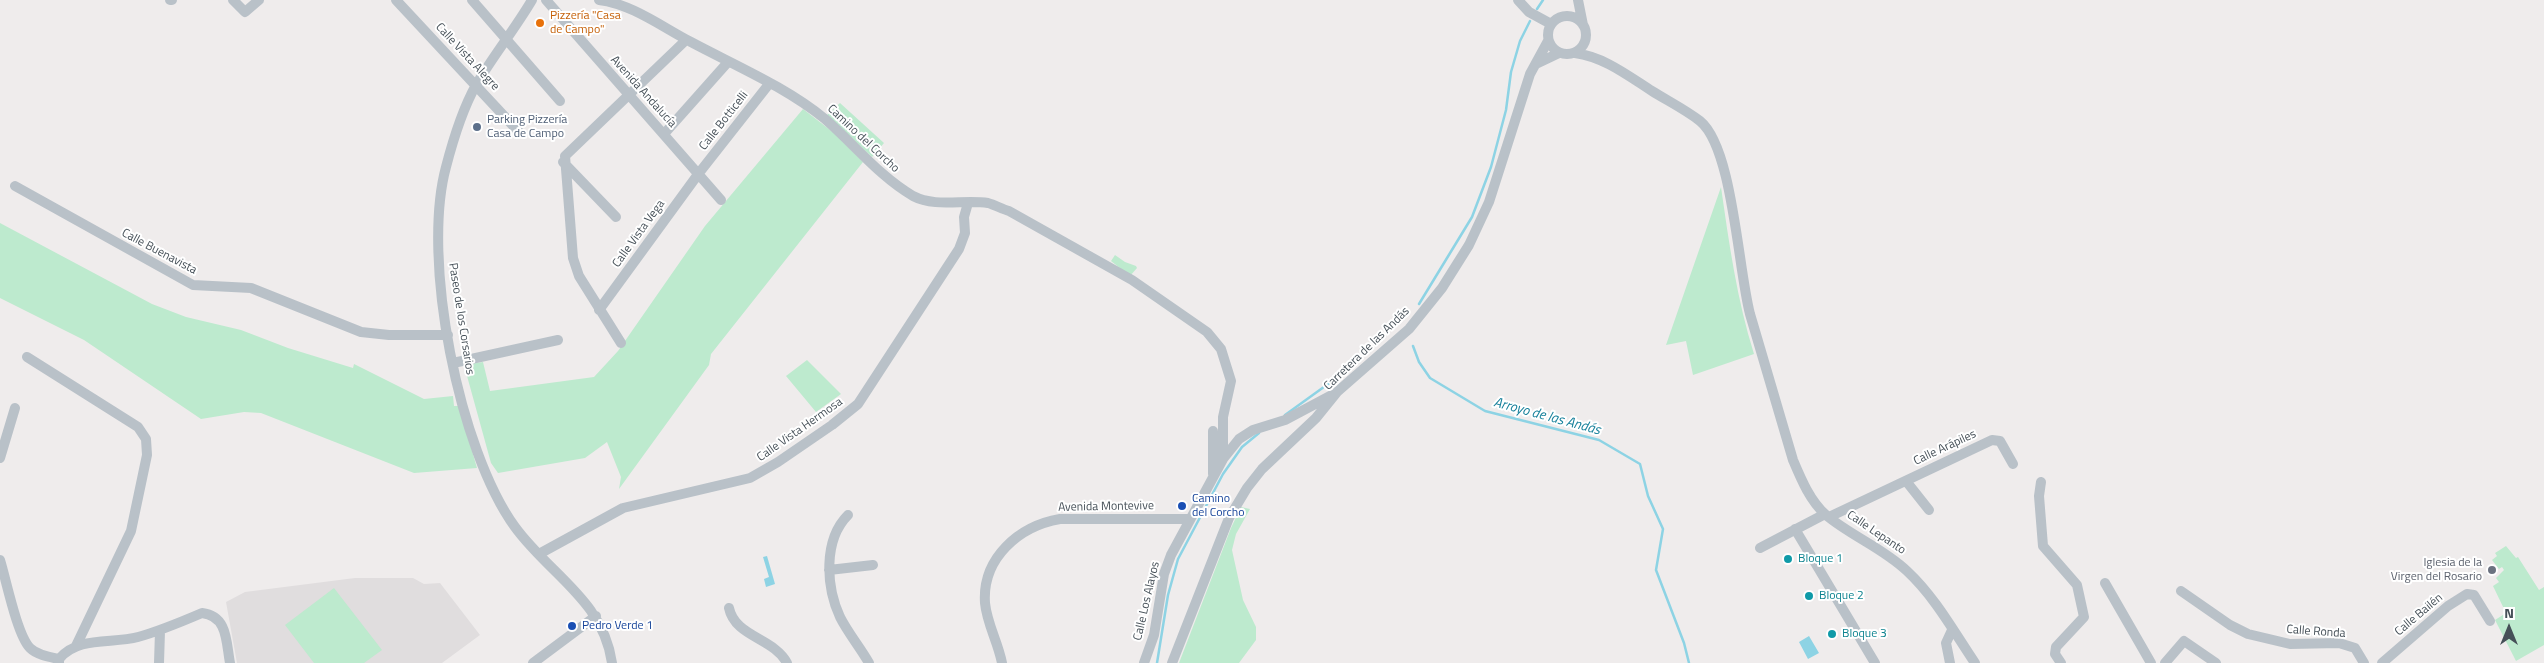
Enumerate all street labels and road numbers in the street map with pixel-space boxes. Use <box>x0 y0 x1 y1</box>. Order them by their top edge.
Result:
street label: Calle Vista Alegre <box>432 20 502 94</box>
street label: Avenida Andalucía <box>607 53 679 131</box>
street label: Calle Botticelli <box>696 89 752 153</box>
street label: Camino del Corcho <box>824 102 902 176</box>
street label: Calle Vista Vega <box>610 198 668 270</box>
street label: Calle Buenavista <box>119 226 199 278</box>
street label: Paseo de los Corsarios <box>445 262 477 376</box>
street label: Carretera de las Andás <box>1321 304 1413 394</box>
street label: Calle Vista Hermosa <box>754 395 846 465</box>
street label: Calle Arápiles <box>1911 427 1979 469</box>
street label: Avenida Montevive <box>1058 499 1154 515</box>
street label: Calle Lepanto <box>1844 508 1908 558</box>
street label: Calle Los Alayos <box>1131 560 1163 642</box>
street label: Calle Bailén <box>2392 591 2446 639</box>
street label: Calle Ronda <box>2286 623 2346 641</box>

